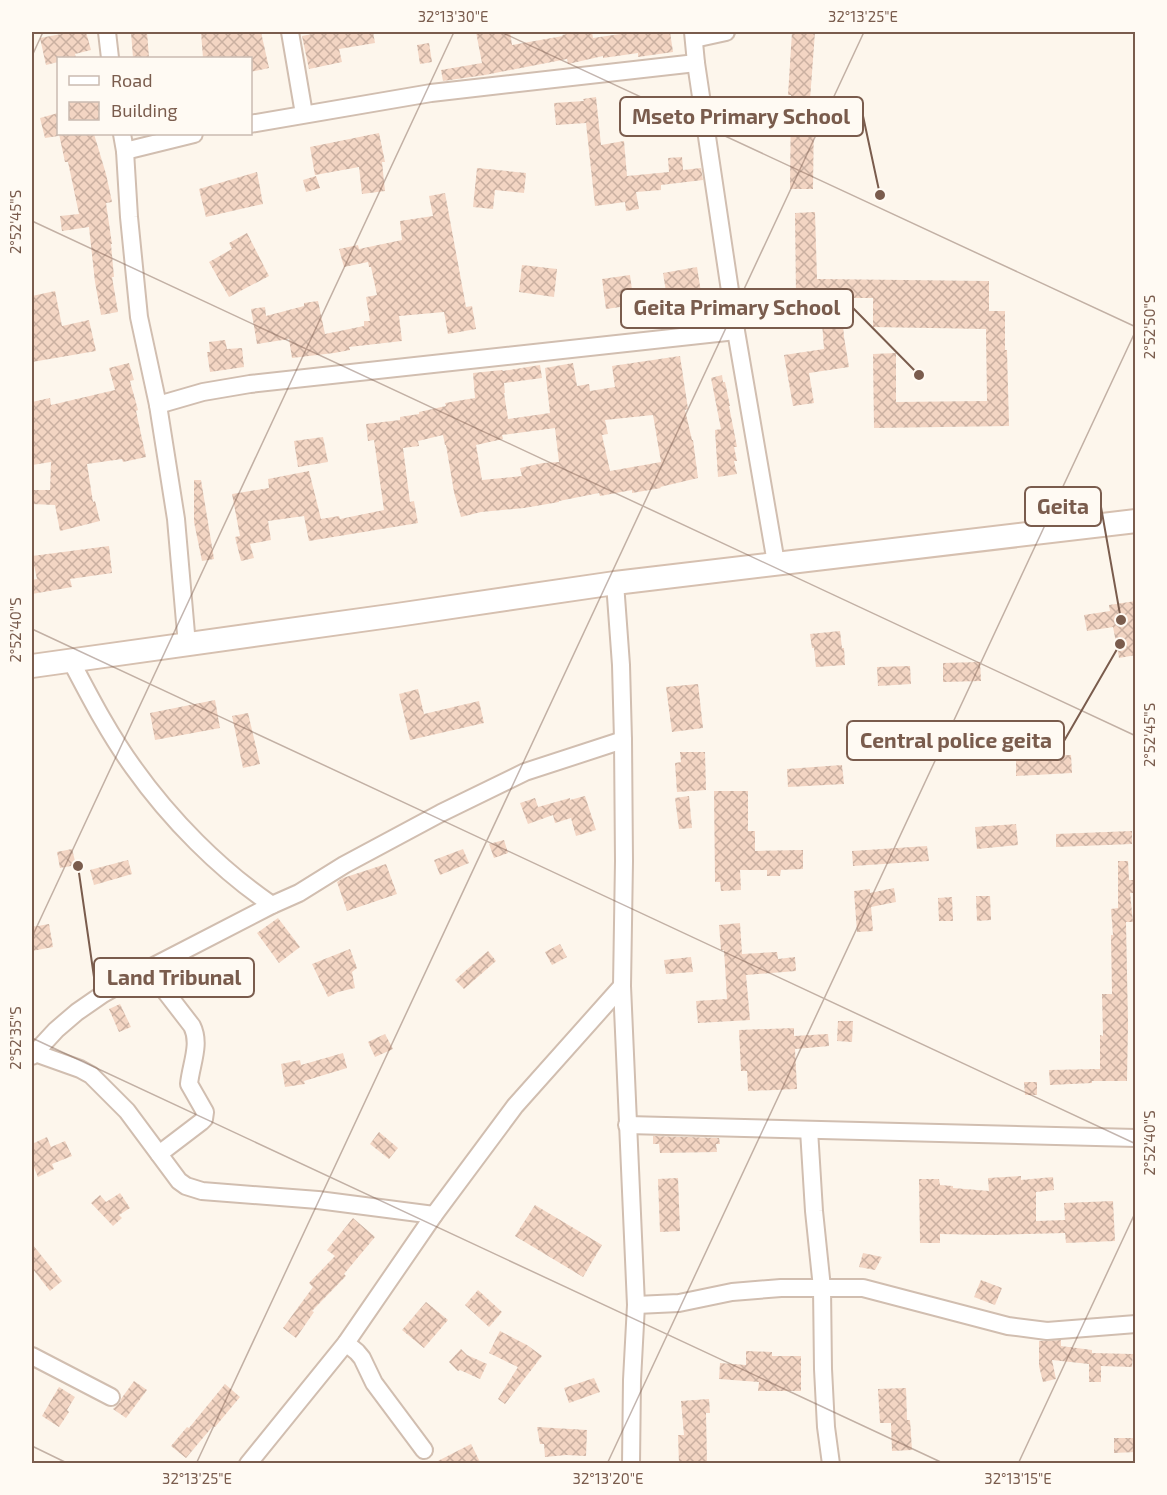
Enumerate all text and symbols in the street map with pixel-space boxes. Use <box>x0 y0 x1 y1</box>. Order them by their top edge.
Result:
text: 32°13'30"E <box>418 7 488 25</box>
text: 32°13'25"E <box>828 7 898 25</box>
legend <box>57 57 252 135</box>
text: Road <box>111 69 152 91</box>
callout: Mseto Primary School <box>620 97 863 136</box>
text: Building <box>111 99 178 121</box>
text: Mseto Primary School <box>632 103 850 129</box>
text: 2°52'45"S <box>6 190 24 254</box>
callout: Geita Primary School <box>621 289 853 328</box>
text: Geita Primary School <box>634 294 840 320</box>
text: 2°52'50"S <box>1140 295 1158 359</box>
callout: Geita <box>1025 487 1101 526</box>
text: Geita <box>1037 493 1089 518</box>
text: 2°52'40"S <box>6 597 24 663</box>
text: 2°52'45"S <box>1140 703 1158 767</box>
callout: Central police geita <box>847 721 1064 760</box>
text: Central police geita <box>860 727 1052 752</box>
callout: Land Tribunal <box>94 958 254 997</box>
text: Land Tribunal <box>107 964 241 989</box>
text: 2°52'35"S <box>6 1006 24 1070</box>
text: 2°52'40"S <box>1140 1110 1158 1176</box>
text: 32°13'25"E <box>162 1469 232 1487</box>
text: 32°13'20"E <box>573 1469 643 1487</box>
text: 32°13'15"E <box>984 1469 1052 1487</box>

